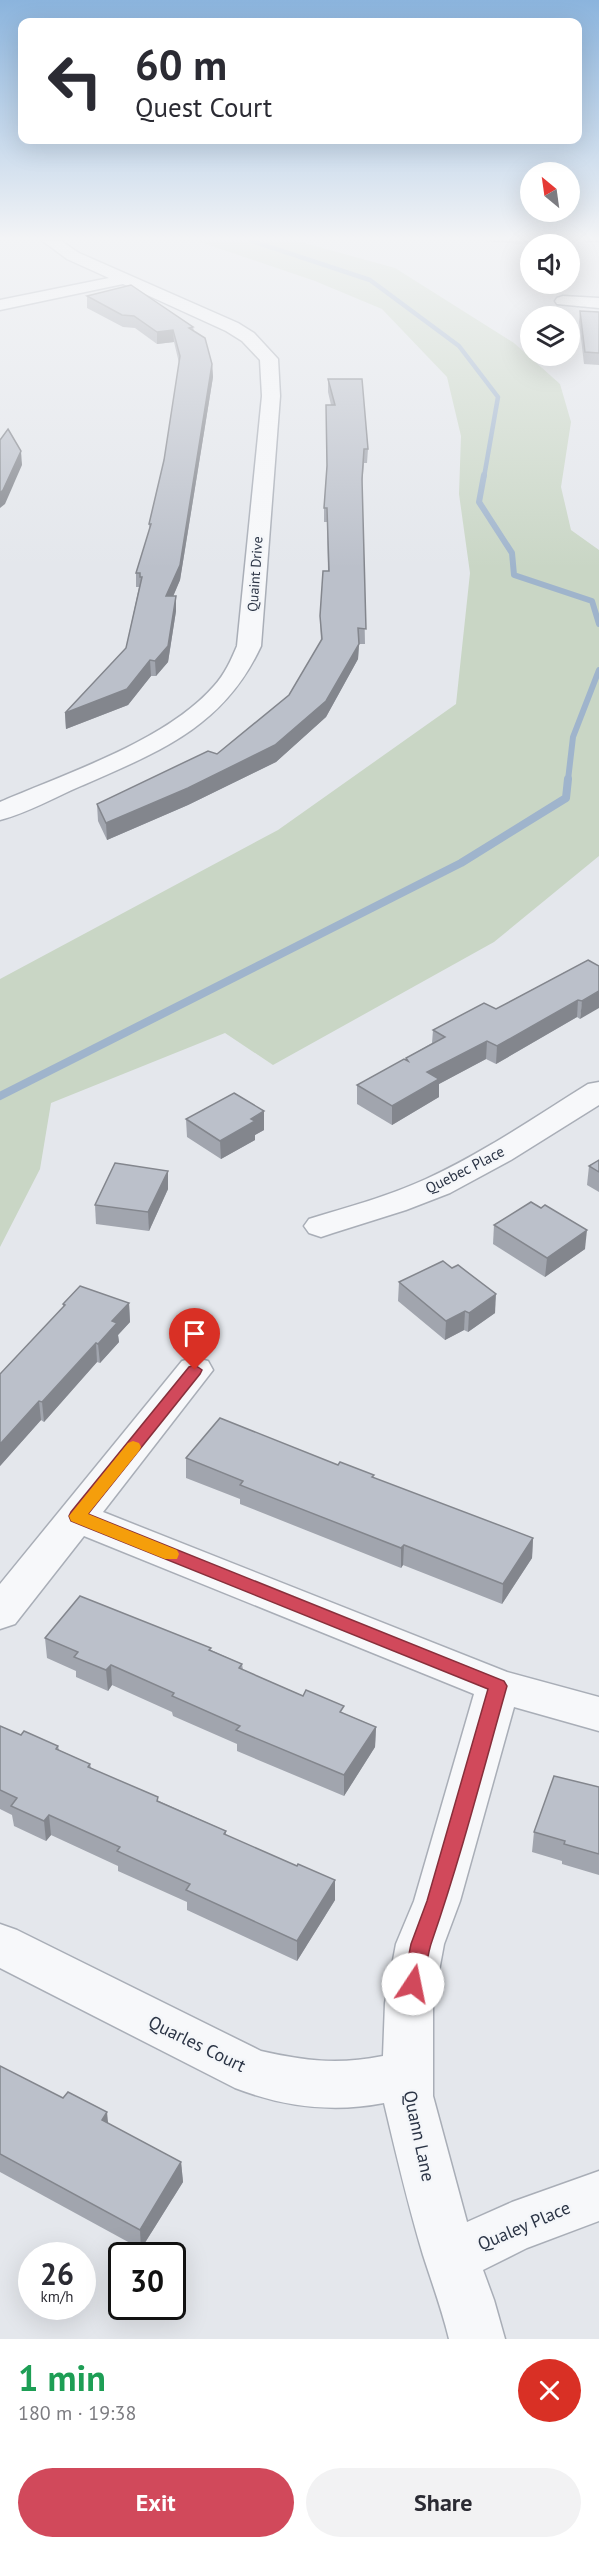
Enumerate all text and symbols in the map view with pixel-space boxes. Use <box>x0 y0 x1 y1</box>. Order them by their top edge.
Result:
text: 60 m <box>135 37 227 92</box>
icon: left <box>36 42 114 120</box>
text: Quest Court <box>135 90 272 124</box>
north arrow <box>520 162 580 222</box>
map controls <box>520 162 580 366</box>
button: sound <box>520 234 580 294</box>
button: layers <box>520 306 580 366</box>
street label: Quaint Drive <box>243 536 267 612</box>
street label: Quebec Place <box>422 1142 507 1198</box>
pin <box>169 1308 220 1370</box>
icon: arrive <box>178 1317 211 1350</box>
position arrow <box>381 1952 445 2016</box>
street label: Quarles Court <box>145 2010 250 2077</box>
street label: Quann Lane <box>399 2088 440 2183</box>
street label: Qualey Place <box>474 2196 574 2255</box>
speed limit sign: 30 <box>108 2242 186 2320</box>
text: 26 <box>40 2254 74 2293</box>
text: km/h <box>41 2287 73 2306</box>
text: 1 min <box>18 2354 106 2401</box>
button: close <box>518 2359 581 2422</box>
text: 180 m · 19:38 <box>18 2400 136 2426</box>
button: Exit <box>18 2468 294 2537</box>
button: Share <box>306 2468 581 2537</box>

